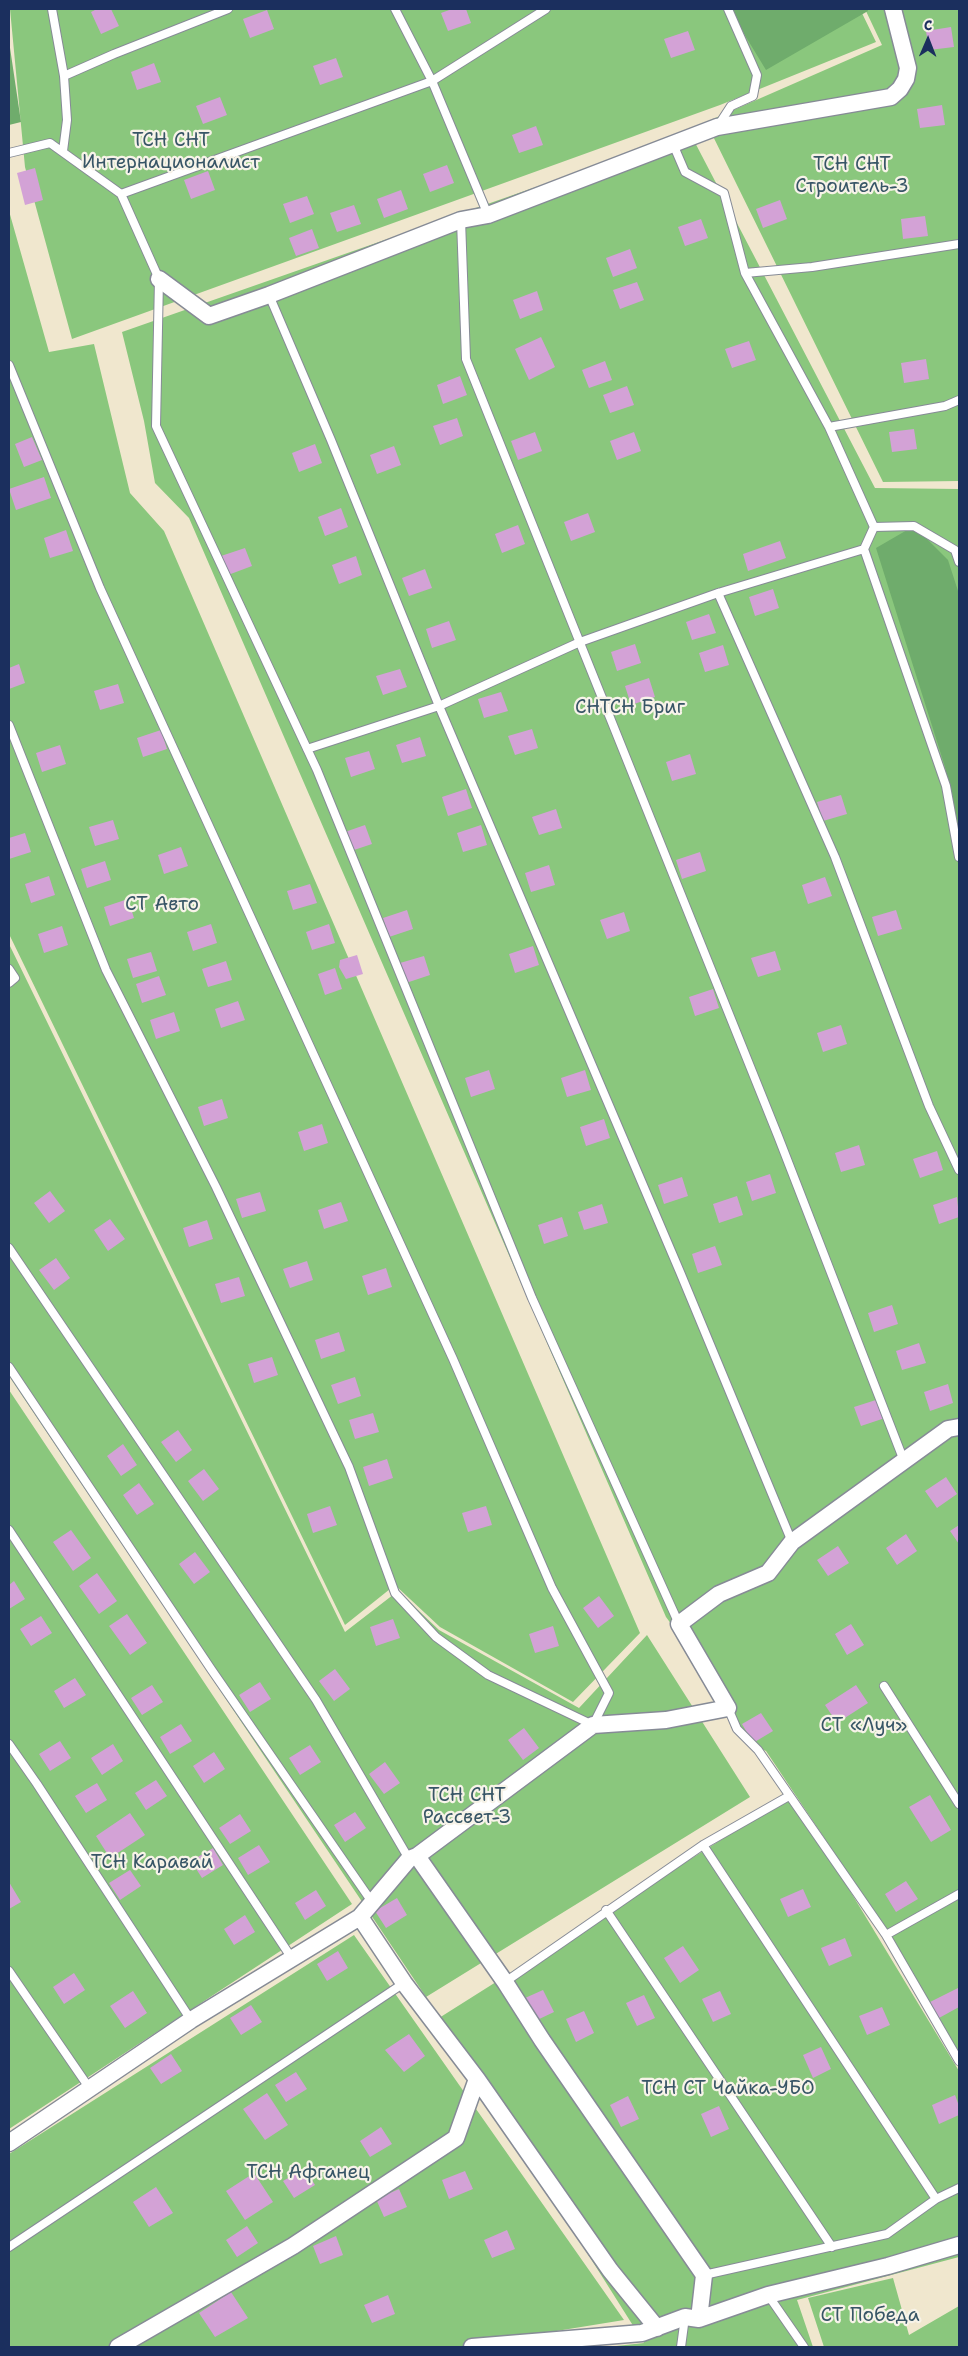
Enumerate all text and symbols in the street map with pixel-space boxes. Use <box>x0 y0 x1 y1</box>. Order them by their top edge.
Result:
north arrow <box>903 15 953 65</box>
text: С <box>924 16 933 34</box>
park label: ТСН СНТ Интернационалист <box>82 130 260 174</box>
park label: ТСН СНТ Строитель-3 <box>795 154 909 198</box>
park label: СНТСН Бриг <box>575 697 685 719</box>
park label: СТ Авто <box>125 894 199 916</box>
park label: СТ «Луч» <box>821 1715 907 1737</box>
park label: ТСН СНТ Рассвет-3 <box>423 1785 511 1829</box>
park label: ТСН Каравай <box>91 1852 213 1874</box>
park label: ТСН СТ Чайка-УБО <box>641 2078 815 2100</box>
park label: ТСН Афганец <box>246 2162 370 2184</box>
park label: СТ Победа <box>821 2305 919 2327</box>

